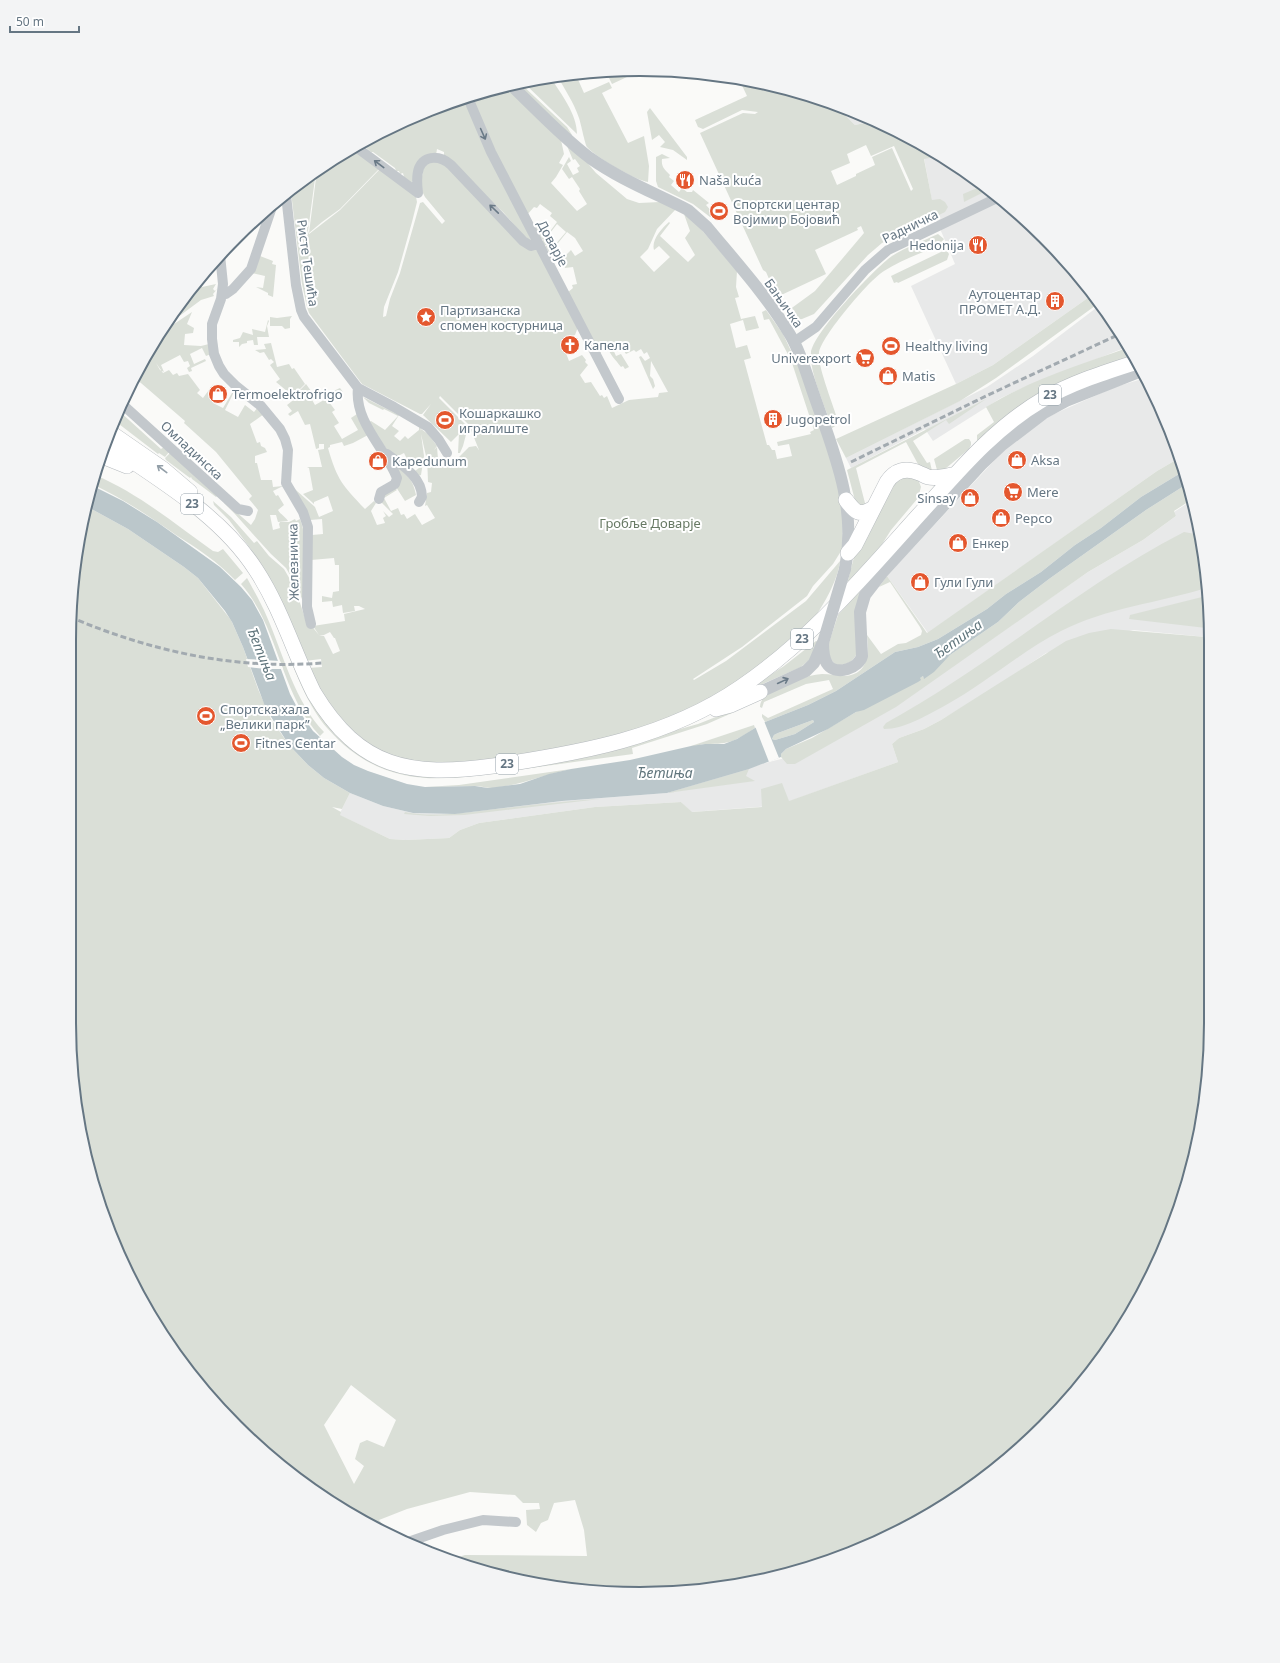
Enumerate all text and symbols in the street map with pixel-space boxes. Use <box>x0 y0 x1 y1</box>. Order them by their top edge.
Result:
scale bar <box>10 8 79 34</box>
text: 50 m <box>16 13 44 30</box>
one-way arrow <box>480 128 487 140</box>
one-way arrow <box>373 160 384 169</box>
restaurant icon: Naša kuća <box>674 169 696 191</box>
place label: Naša kuća <box>699 171 762 189</box>
place label: Спортски центар Војимир Бојовић <box>733 195 840 228</box>
sports icon: Спортски центар Војимир Бојовић <box>708 200 730 222</box>
one-way arrow <box>489 204 499 214</box>
street label: Радничка <box>879 205 941 247</box>
street label: Доварје <box>533 217 573 269</box>
street label: Ристе Тешића <box>293 218 323 308</box>
restaurant icon: Hedonija <box>967 234 989 256</box>
place label: Hedonija <box>909 236 964 254</box>
street label: Бањичка <box>760 275 808 331</box>
place label: Аутоцентар ПРОМЕТ А.Д. <box>959 285 1041 318</box>
building icon: Аутоцентар ПРОМЕТ А.Д. <box>1044 290 1066 312</box>
place label: Партизанска спомен костурница <box>440 301 563 334</box>
place icon: Партизанска спомен костурница <box>415 306 437 328</box>
church icon: Капела <box>559 334 581 356</box>
sports icon: Healthy living <box>880 335 902 357</box>
place label: Капела <box>584 336 629 354</box>
place label: Healthy living <box>905 337 988 355</box>
supermarket icon: Univerexport <box>854 347 876 369</box>
place label: Univerexport <box>771 349 851 367</box>
shop icon: Matis <box>877 365 899 387</box>
place label: Matis <box>902 367 935 385</box>
shop icon: Termoelektrofrigo <box>207 383 229 405</box>
place label: Termoelektrofrigo <box>232 385 343 403</box>
road number: 23 <box>1039 385 1061 405</box>
place label: Кошаркашко игралиште <box>459 404 541 437</box>
building icon: Jugopetrol <box>762 408 784 430</box>
sports icon: Кошаркашко игралиште <box>434 409 456 431</box>
place label: Jugopetrol <box>785 410 851 428</box>
street label: Омладинска <box>157 416 227 484</box>
shop icon: Aksa <box>1006 449 1028 471</box>
shop icon: Kapedunum <box>367 450 389 472</box>
place label: Aksa <box>1031 451 1060 469</box>
place label: Kapedunum <box>392 452 467 470</box>
one-way arrow <box>157 465 168 473</box>
supermarket icon: Mere <box>1002 481 1024 503</box>
place label: Mere <box>1027 483 1059 501</box>
shop icon: Sinsay <box>959 487 981 509</box>
place label: Sinsay <box>917 489 956 507</box>
road number: 23 <box>181 494 203 514</box>
shop icon: Pepco <box>990 507 1012 529</box>
place label: Pepco <box>1015 509 1052 527</box>
park label: Гробље Доварје <box>599 514 701 532</box>
street label: Железничка <box>283 523 303 601</box>
shop icon: Енкер <box>947 532 969 554</box>
place label: Енкер <box>972 534 1009 552</box>
shop icon: Гули Гули <box>909 571 931 593</box>
place label: Гули Гули <box>934 573 993 591</box>
water label: Ђетиња <box>930 615 986 663</box>
water label: Ђетиња <box>243 625 282 683</box>
road number: 23 <box>791 629 813 649</box>
one-way arrow <box>777 677 789 684</box>
place label: Спортска хала „Велики парк” <box>220 700 310 733</box>
sports icon: Спортска хала „Велики парк” <box>195 705 217 727</box>
sports icon: Fitnes Centar <box>230 732 252 754</box>
place label: Fitnes Centar <box>255 734 336 752</box>
road number: 23 <box>496 754 518 774</box>
water label: Ђетиња <box>637 763 693 782</box>

